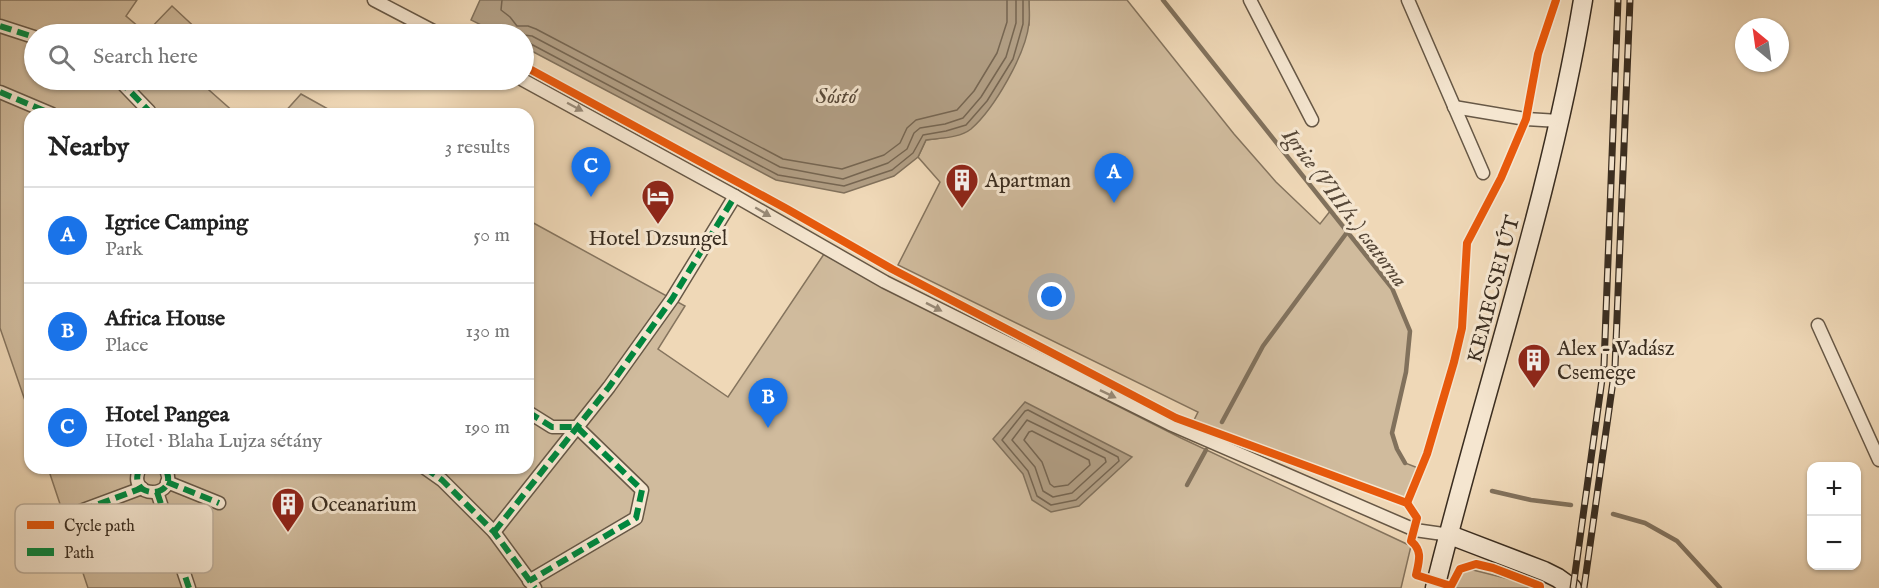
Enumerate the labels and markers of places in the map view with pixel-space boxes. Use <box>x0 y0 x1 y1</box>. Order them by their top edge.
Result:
pin: C <box>572 148 610 197</box>
pin: A <box>1094 154 1134 203</box>
building icon: Apartman <box>944 162 980 209</box>
place label: Apartman <box>984 168 1071 195</box>
hotel icon: Hotel Dzsungel <box>640 178 676 225</box>
place label: Hotel Dzsungel <box>588 226 728 253</box>
place label: Alex - Vadász Csemege <box>1556 336 1675 387</box>
building icon: Alex - Vadász Csemege <box>1516 342 1552 389</box>
pin: B <box>748 378 788 428</box>
building icon: Oceanarium <box>270 486 306 533</box>
place label: Oceanarium <box>311 492 417 519</box>

